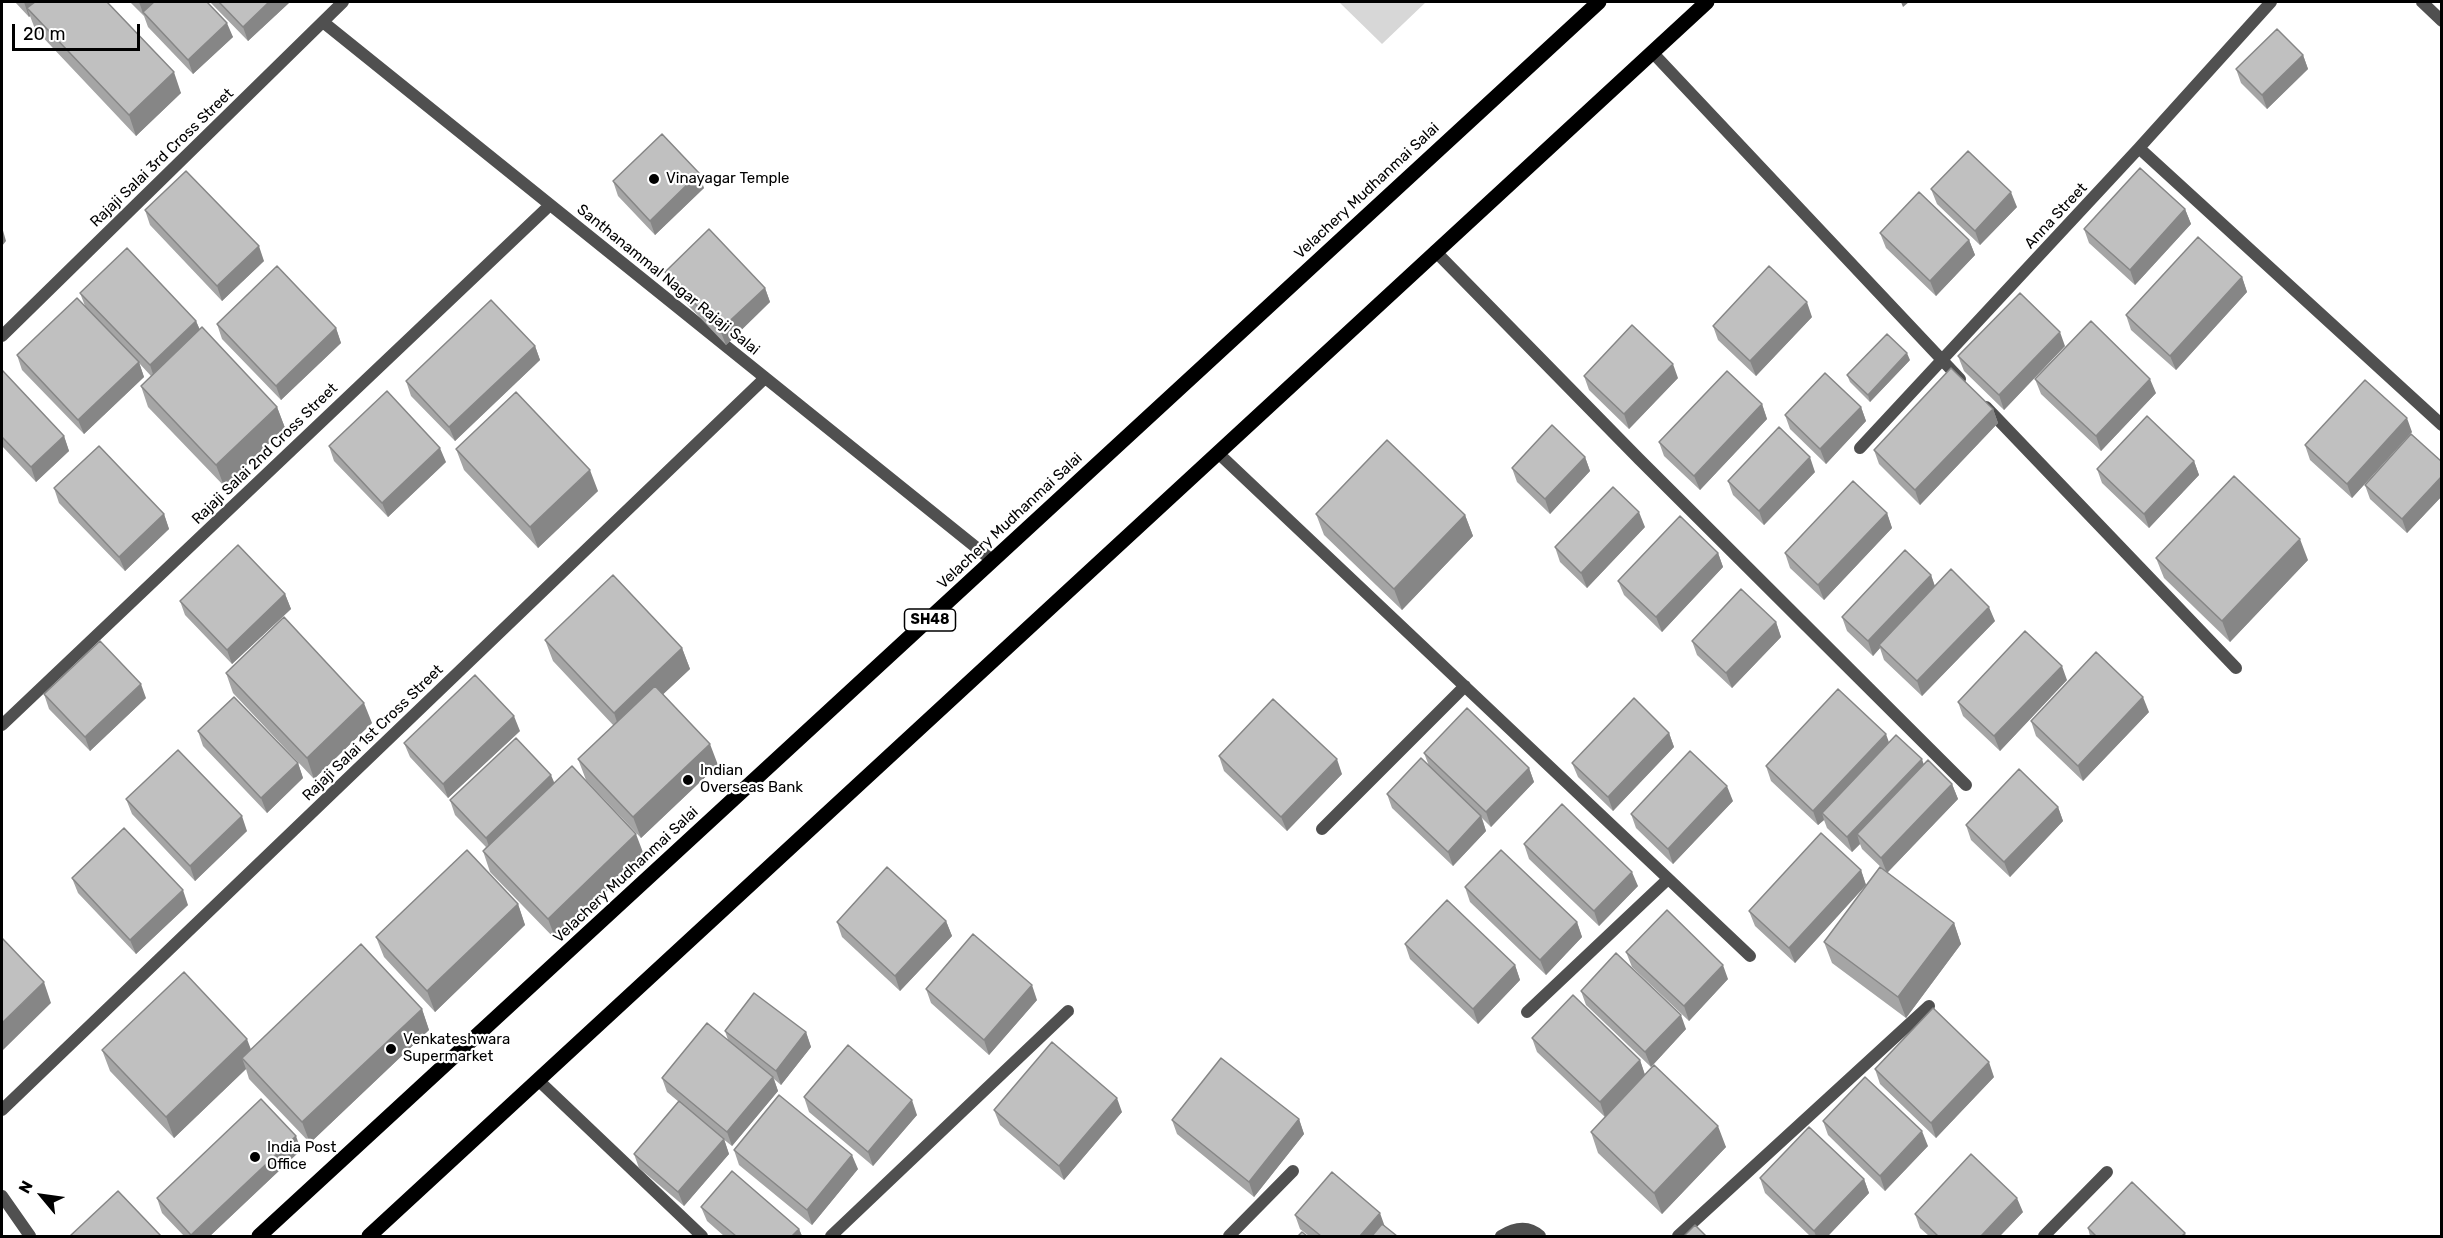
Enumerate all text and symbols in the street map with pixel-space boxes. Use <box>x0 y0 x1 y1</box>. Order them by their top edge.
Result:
scale bar <box>15 12 142 50</box>
text: 20 m <box>23 23 65 45</box>
street label: Rajaji Salai 3rd Cross Street <box>87 85 237 231</box>
street label: Velachery Mudhanmai Salai <box>1291 119 1443 263</box>
place label: Vinayagar Temple <box>666 170 789 188</box>
marker: Vinayagar Temple <box>647 172 661 186</box>
street label: Anna Street <box>2021 179 2091 253</box>
street label: Santhanammal Nagar Rajaji Salai <box>573 201 763 359</box>
street label: Rajaji Salai 2nd Cross Street <box>188 380 342 528</box>
street label: Velachery Mudhanmai Salai <box>934 449 1086 593</box>
road number: SH48 <box>904 609 956 631</box>
street label: Rajaji Salai 1st Cross Street <box>299 661 447 805</box>
place label: Indian Overseas Bank <box>700 762 803 797</box>
marker: Indian Overseas Bank <box>681 773 695 787</box>
street label: Velachery Mudhanmai Salai <box>550 803 702 947</box>
place label: Venkateshwara Supermarket <box>403 1031 510 1066</box>
marker: Venkateshwara Supermarket <box>384 1042 398 1056</box>
place label: India Post Office <box>267 1139 336 1174</box>
marker: India Post Office <box>248 1150 262 1164</box>
north arrow <box>12 1166 72 1226</box>
text: N <box>15 1177 37 1197</box>

